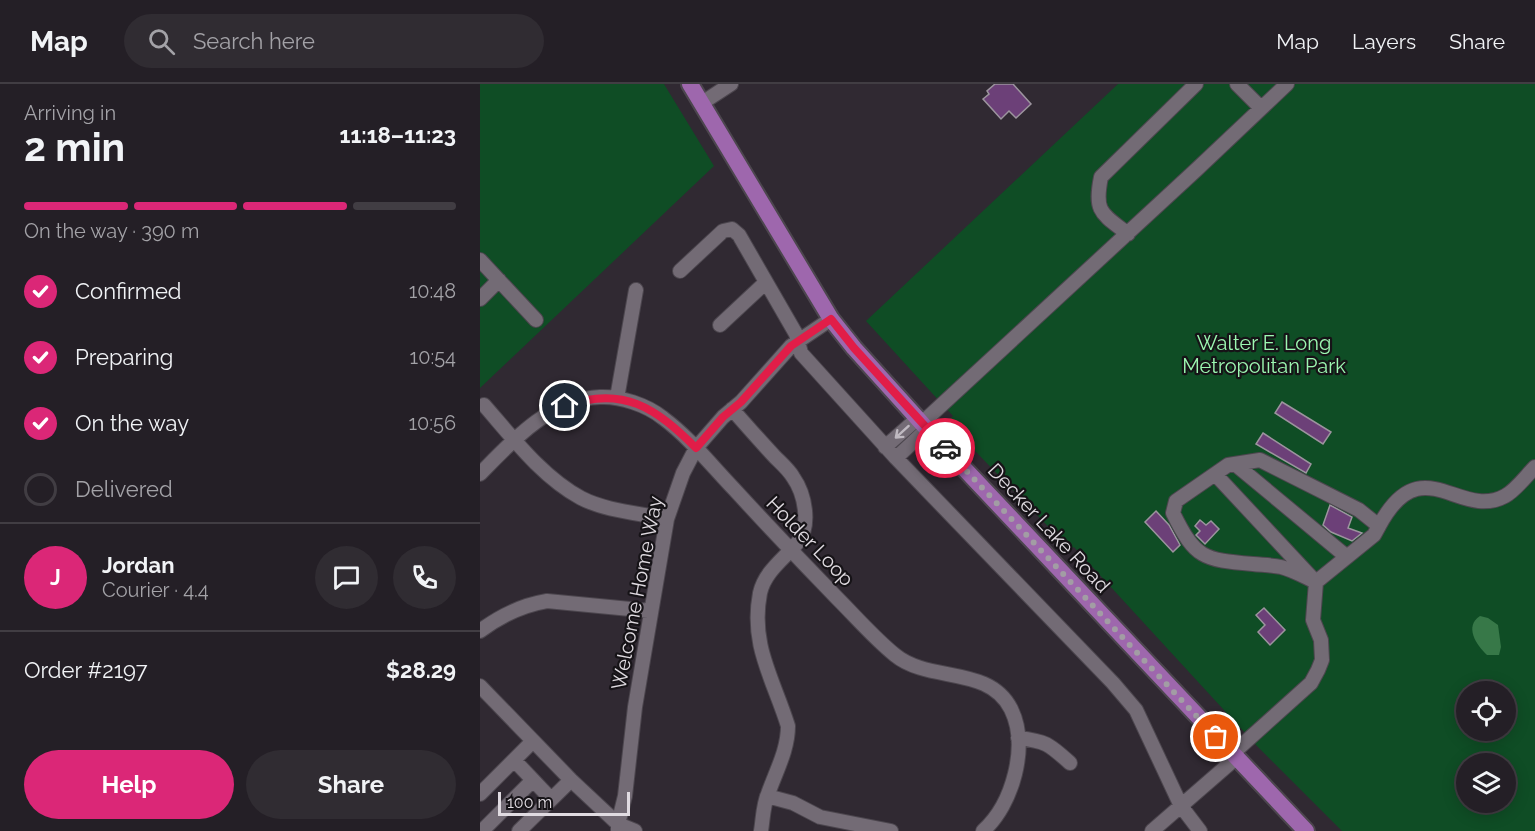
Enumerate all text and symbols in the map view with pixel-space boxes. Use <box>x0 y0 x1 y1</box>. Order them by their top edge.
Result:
search box <box>124 14 544 68</box>
text: Map <box>30 25 88 58</box>
icon: search <box>145 25 178 58</box>
text: Search here <box>193 28 315 54</box>
text: Map <box>1276 29 1319 54</box>
text: Layers <box>1352 29 1416 54</box>
text: Share <box>1449 29 1505 54</box>
text: Arriving in <box>24 101 116 125</box>
text: 11:18–11:23 <box>340 122 456 148</box>
text: 2 min <box>24 124 125 170</box>
text: On the way · 390 m <box>24 219 199 243</box>
icon: check <box>24 275 57 308</box>
text: Confirmed <box>75 278 182 304</box>
text: 10:48 <box>409 279 456 303</box>
park label: Walter E. Long Metropolitan Park <box>1182 331 1346 378</box>
icon: check <box>24 341 57 374</box>
text: Preparing <box>75 344 173 370</box>
text: 10:54 <box>410 345 456 369</box>
pin <box>539 380 590 431</box>
icon: home <box>548 389 581 422</box>
icon: check <box>24 407 57 440</box>
text: On the way <box>75 410 189 436</box>
text: 10:56 <box>408 411 456 435</box>
courier <box>915 418 975 478</box>
one-way arrow <box>894 425 909 440</box>
icon: car <box>929 432 962 465</box>
street label: Decker Lake Road <box>983 458 1115 598</box>
text: Delivered <box>75 476 173 502</box>
street label: Holder Loop <box>761 491 859 591</box>
street label: Welcome Home Way <box>606 494 668 692</box>
button: chat <box>315 546 378 609</box>
button: phone <box>393 546 456 609</box>
text: Jordan <box>102 552 174 578</box>
text: J <box>50 564 61 590</box>
text: Courier · 4.4 <box>102 578 209 602</box>
text: Order #2197 <box>24 657 148 683</box>
text: $28.29 <box>386 657 456 683</box>
map controls <box>1456 681 1516 813</box>
button: locate <box>1456 681 1516 741</box>
pin <box>1190 711 1241 762</box>
icon: bag <box>1199 720 1232 753</box>
button: Help <box>24 750 234 819</box>
button: Share <box>246 750 456 819</box>
button: layers <box>1456 753 1516 813</box>
scale bar <box>498 789 630 816</box>
text: 100 m <box>507 793 552 812</box>

